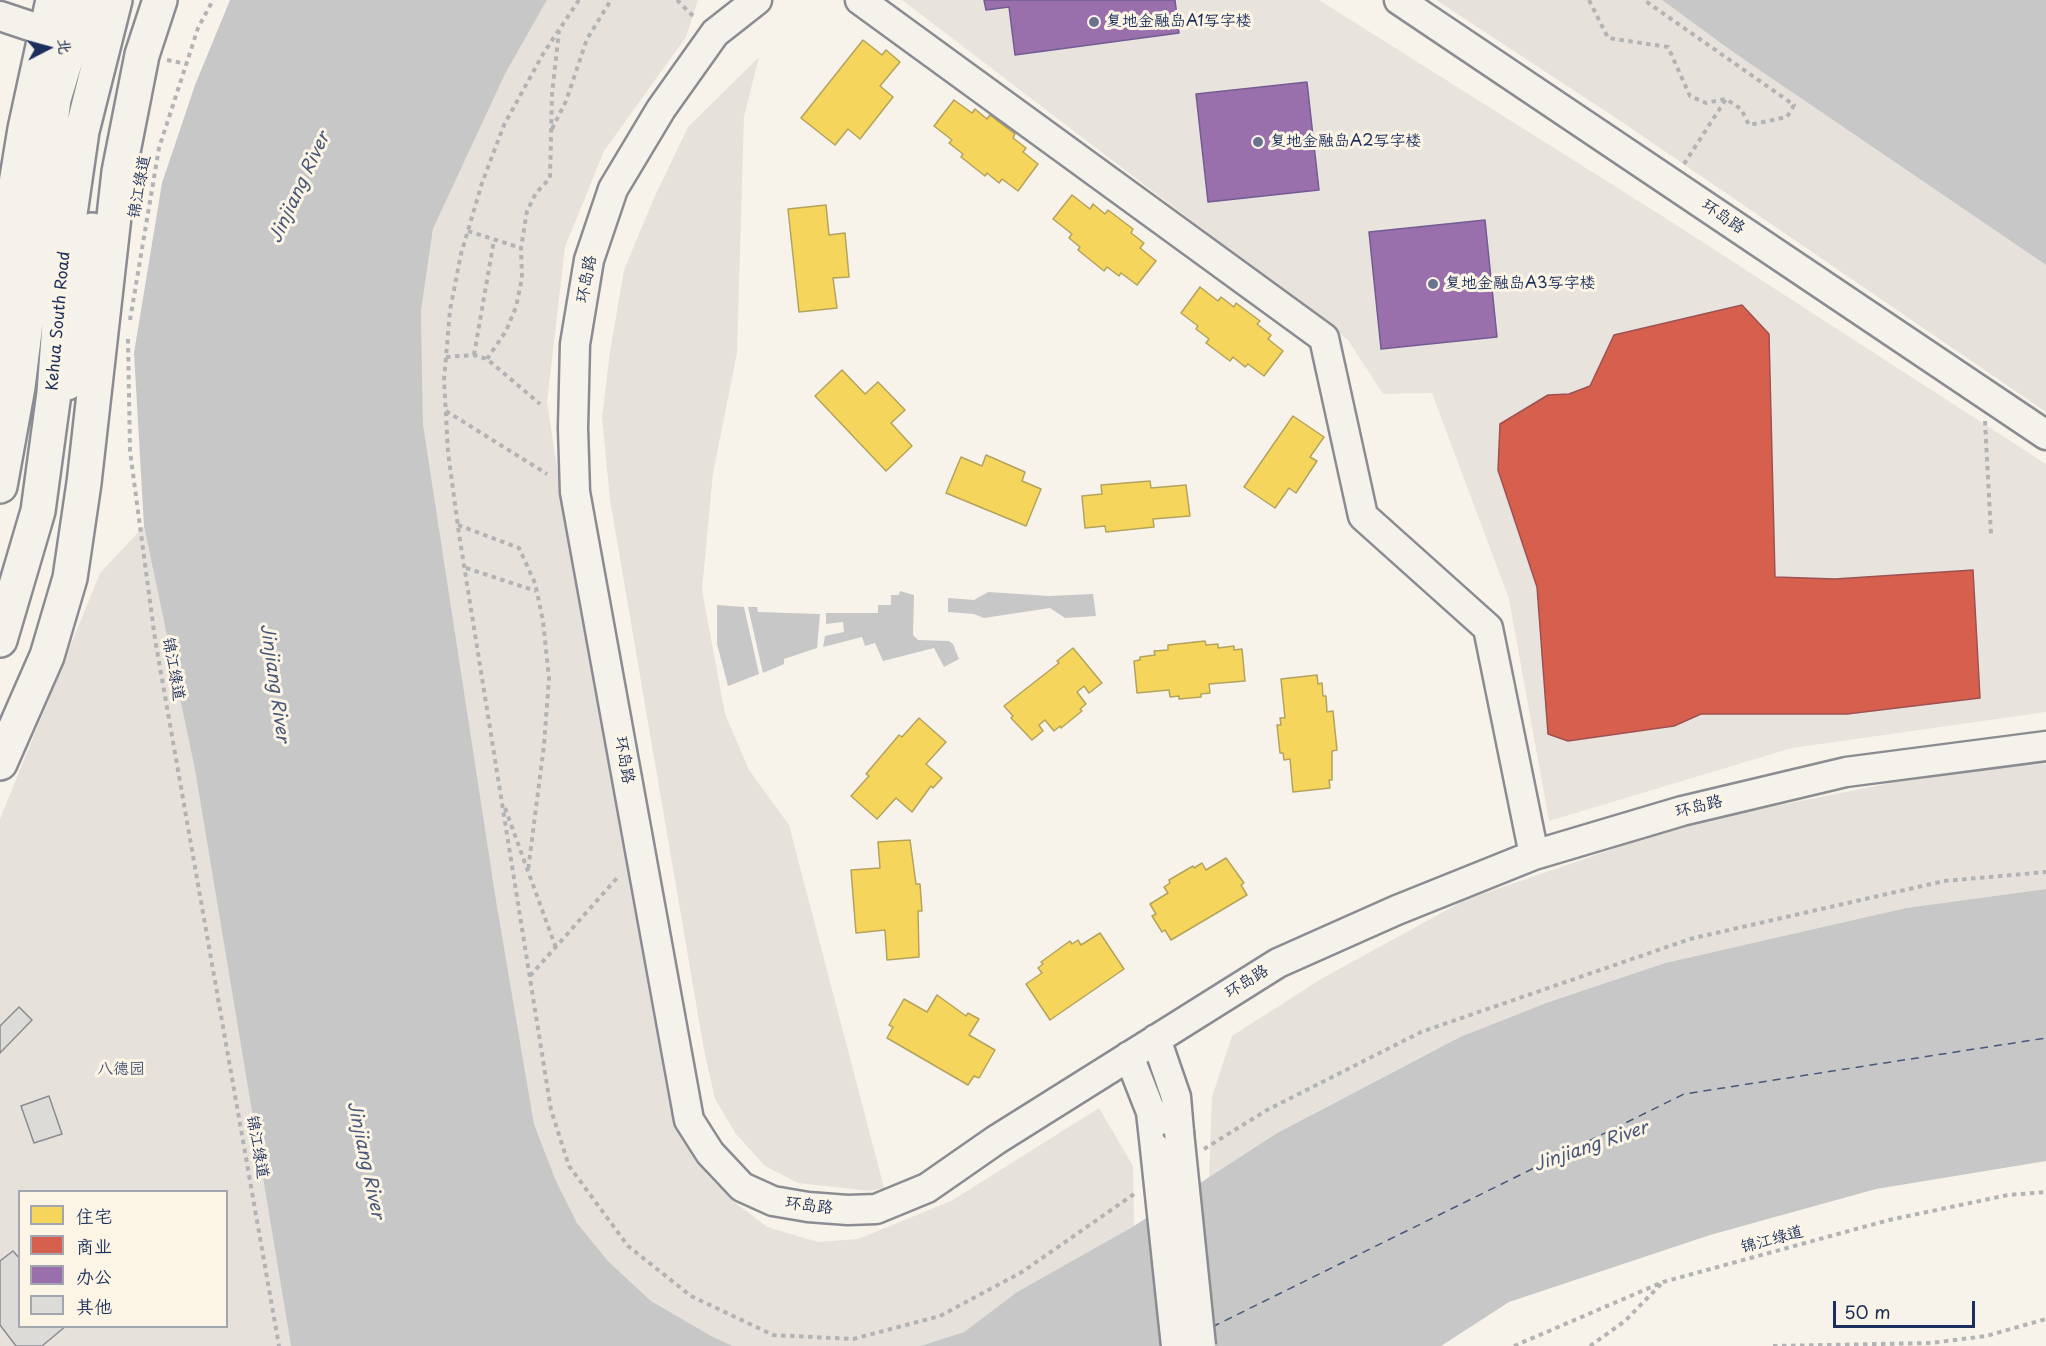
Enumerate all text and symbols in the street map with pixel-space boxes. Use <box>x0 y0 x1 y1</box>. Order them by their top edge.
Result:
place label: 复地金融岛A1写字楼 <box>1106 12 1252 32</box>
marker: 复地金融岛A1写字楼 <box>1087 15 1101 29</box>
north arrow <box>18 18 78 78</box>
text: 北 <box>53 37 79 55</box>
water label: Jinjiang River <box>265 129 335 247</box>
place label: 复地金融岛A2写字楼 <box>1270 132 1422 152</box>
marker: 复地金融岛A2写字楼 <box>1251 135 1265 149</box>
street label: 锦江绿道 <box>125 154 155 220</box>
street label: 环岛路 <box>1698 196 1748 238</box>
street label: Kehua South Road <box>43 251 75 391</box>
street label: 环岛路 <box>573 254 601 304</box>
place label: 复地金融岛A3写字楼 <box>1445 274 1596 294</box>
marker: 复地金融岛A3写字楼 <box>1426 277 1440 291</box>
water label: Jinjiang River <box>255 622 293 744</box>
street label: 锦江绿道 <box>158 636 188 702</box>
street label: 环岛路 <box>610 735 638 785</box>
street label: 环岛路 <box>1673 792 1725 822</box>
street label: 环岛路 <box>1222 961 1272 1003</box>
park label: 八德园 <box>97 1060 145 1080</box>
water label: Jinjiang River <box>342 1099 388 1221</box>
street label: 锦江绿道 <box>242 1114 272 1180</box>
water label: Jinjiang River <box>1531 1117 1651 1177</box>
legend <box>18 1190 228 1328</box>
street label: 环岛路 <box>784 1194 834 1218</box>
text: 住宅 <box>76 1202 112 1229</box>
street label: 锦江绿道 <box>1739 1222 1805 1258</box>
text: 商业 <box>76 1232 112 1259</box>
text: 办公 <box>76 1262 112 1289</box>
scale bar <box>1836 1289 1978 1327</box>
text: 其他 <box>76 1292 112 1319</box>
text: 50 m <box>1844 1298 1891 1325</box>

